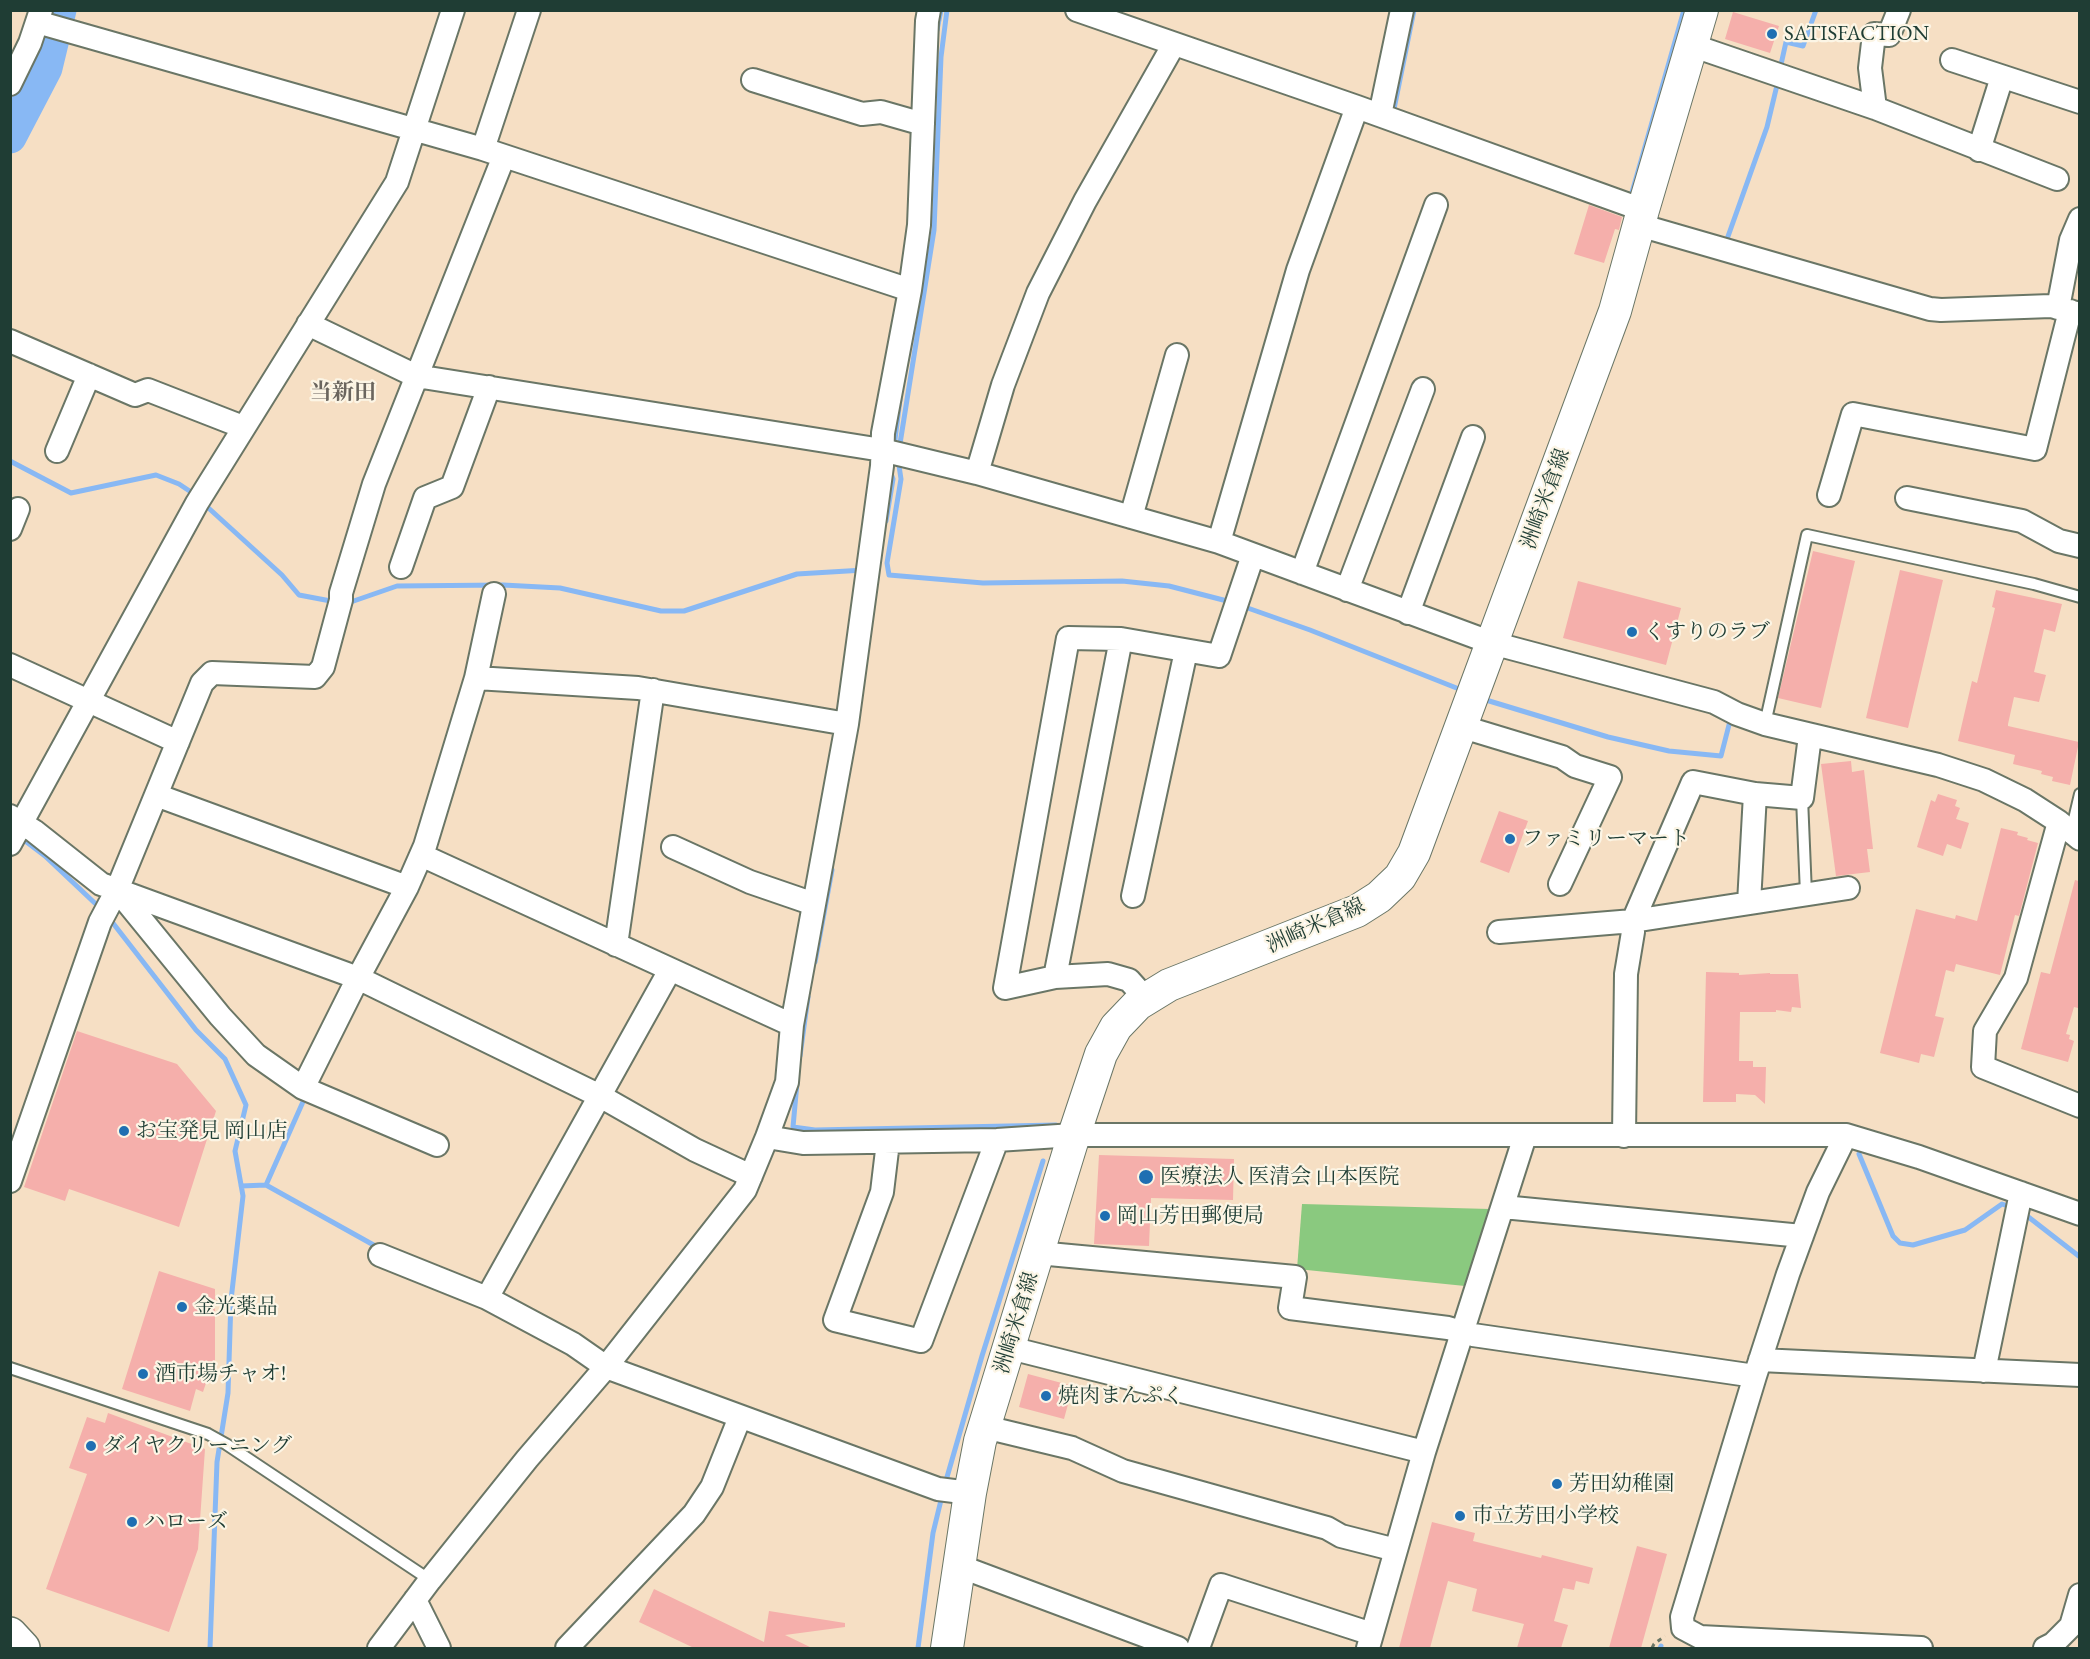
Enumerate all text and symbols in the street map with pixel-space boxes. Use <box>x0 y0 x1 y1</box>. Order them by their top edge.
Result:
place label: SATISFACTION <box>1784 21 1929 47</box>
marker: SATISFACTION <box>1765 27 1779 41</box>
district label: 当新田 <box>310 380 376 406</box>
street label: 洲崎米倉線 <box>1516 445 1576 553</box>
place label: くすりのラブ <box>1644 619 1770 645</box>
marker: くすりのラブ <box>1625 625 1639 639</box>
place label: ファミリーマート <box>1522 826 1690 852</box>
marker: ファミリーマート <box>1503 832 1517 846</box>
street label: 洲崎米倉線 <box>1263 893 1369 959</box>
place label: お宝発見 岡山店 <box>136 1118 287 1144</box>
marker: お宝発見 岡山店 <box>117 1124 131 1138</box>
place label: 医療法人 医清会 山本医院 <box>1160 1164 1399 1190</box>
marker: 医療法人 医清会 山本医院 <box>1137 1168 1155 1186</box>
place label: 岡山芳田郵便局 <box>1117 1203 1264 1229</box>
marker: 岡山芳田郵便局 <box>1098 1209 1112 1223</box>
street label: 洲崎米倉線 <box>990 1269 1044 1377</box>
place label: 金光薬品 <box>194 1294 278 1320</box>
marker: 金光薬品 <box>175 1300 189 1314</box>
place label: 酒市場チャオ! <box>155 1361 286 1387</box>
marker: 酒市場チャオ! <box>136 1367 150 1381</box>
place label: 焼肉まんぷく <box>1058 1383 1184 1409</box>
marker: 焼肉まんぷく <box>1039 1389 1053 1403</box>
place label: ダイヤクリーニング <box>103 1433 292 1459</box>
marker: ダイヤクリーニング <box>84 1439 98 1453</box>
place label: 芳田幼稚園 <box>1569 1471 1674 1497</box>
marker: 芳田幼稚園 <box>1550 1477 1564 1491</box>
place label: 市立芳田小学校 <box>1472 1503 1619 1529</box>
place label: ハローズ <box>144 1509 228 1535</box>
marker: 市立芳田小学校 <box>1453 1509 1467 1523</box>
marker: ハローズ <box>125 1515 139 1529</box>

